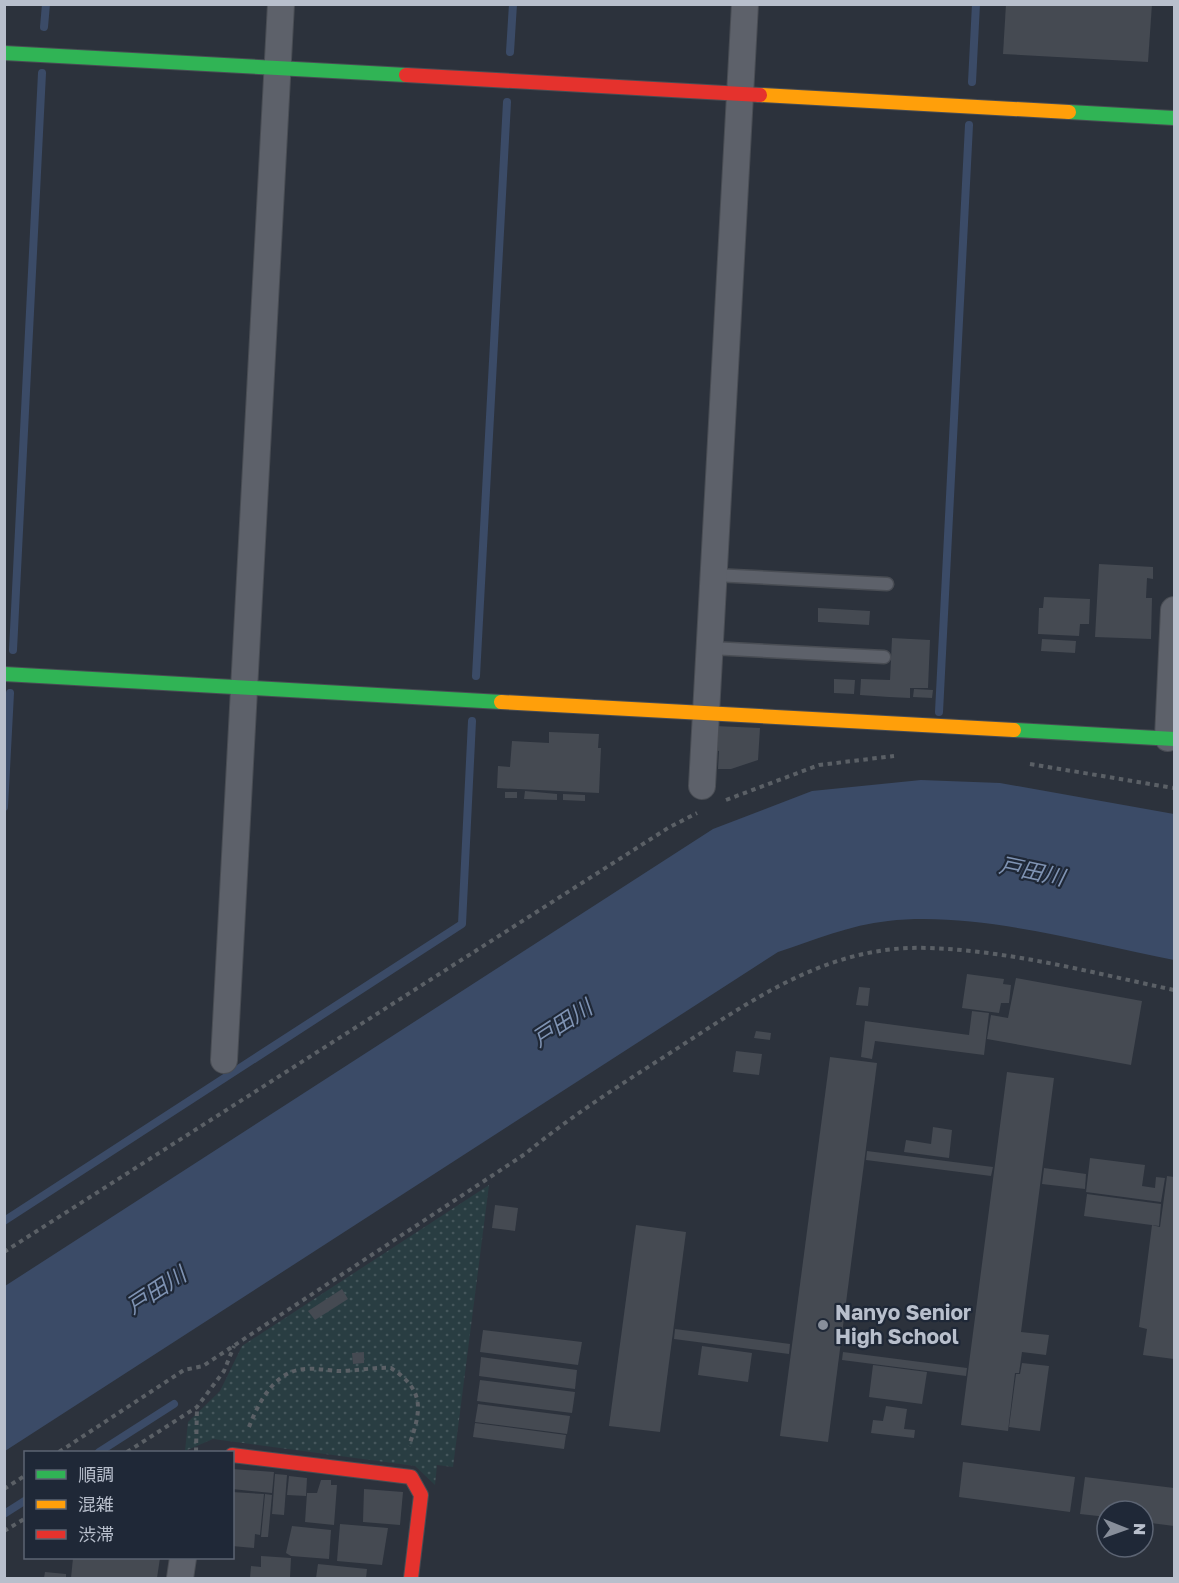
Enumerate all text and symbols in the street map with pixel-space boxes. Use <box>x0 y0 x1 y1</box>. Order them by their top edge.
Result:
water label: 戸田川 <box>997 850 1069 891</box>
water label: 戸田川 <box>527 992 598 1052</box>
water label: 戸田川 <box>121 1259 192 1319</box>
place label: Nanyo Senior High School <box>835 1299 971 1349</box>
marker: Nanyo Senior High School <box>816 1318 830 1332</box>
legend <box>24 1451 234 1559</box>
text: 順調 <box>78 1463 114 1485</box>
text: 混雑 <box>78 1493 114 1515</box>
north arrow <box>1095 1499 1155 1559</box>
text: 渋滞 <box>78 1523 114 1545</box>
text: N <box>1130 1523 1150 1536</box>

